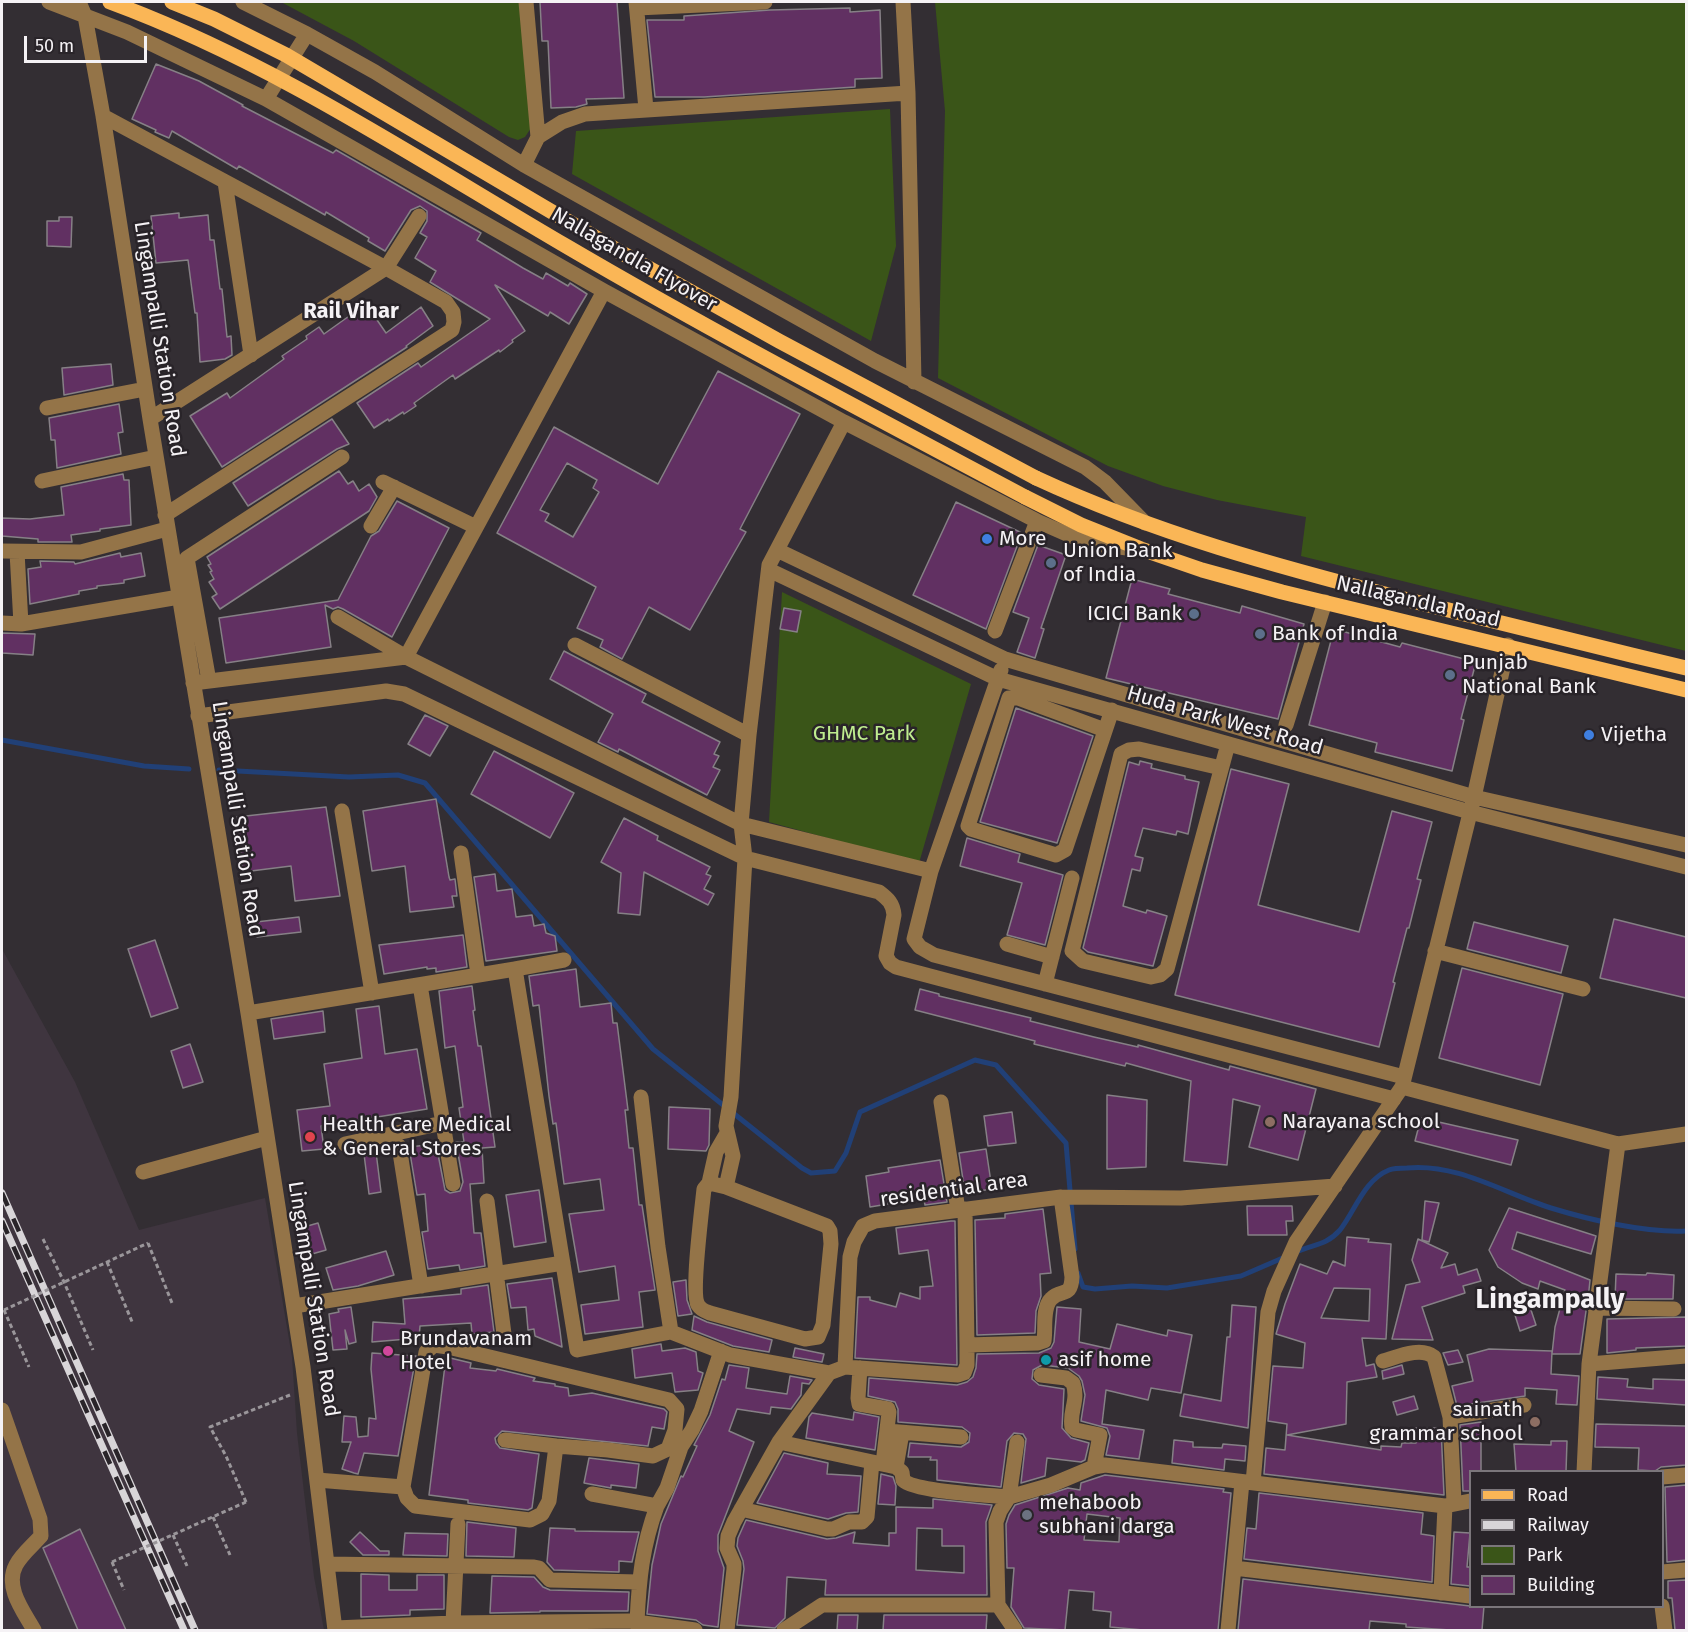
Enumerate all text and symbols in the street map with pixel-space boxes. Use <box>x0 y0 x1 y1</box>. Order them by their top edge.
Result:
scale bar <box>27 24 150 62</box>
text: 50 m <box>35 35 74 57</box>
street label: Nallagandla Flyover <box>547 202 721 318</box>
street label: Lingampalli Station Road <box>128 219 190 459</box>
district label: Rail Vihar <box>303 299 399 325</box>
place label: More <box>999 526 1047 552</box>
marker: More <box>980 532 994 546</box>
place label: Union Bank of India <box>1063 538 1173 588</box>
marker: Union Bank of India <box>1044 556 1058 570</box>
street label: Nallagandla Road <box>1334 571 1502 633</box>
place label: ICICI Bank <box>1087 601 1182 627</box>
marker: ICICI Bank <box>1187 607 1201 621</box>
place label: Bank of India <box>1272 621 1398 647</box>
marker: Bank of India <box>1253 627 1267 641</box>
place label: Punjab National Bank <box>1462 650 1596 700</box>
marker: Punjab National Bank <box>1443 668 1457 682</box>
street label: Huda Park West Road <box>1124 681 1326 761</box>
street label: Lingampalli Station Road <box>206 699 268 939</box>
park label: GHMC Park <box>813 721 915 747</box>
place label: Vijetha <box>1601 722 1667 748</box>
marker: Vijetha <box>1582 728 1596 742</box>
place label: Narayana school <box>1282 1109 1440 1135</box>
place label: Health Care Medical & General Stores <box>322 1112 511 1162</box>
marker: Narayana school <box>1263 1115 1277 1129</box>
marker: Health Care Medical & General Stores <box>303 1130 317 1144</box>
street label: residential area <box>878 1167 1030 1213</box>
street label: Lingampalli Station Road <box>282 1179 344 1419</box>
district label: Lingampally <box>1475 1284 1625 1316</box>
place label: Brundavanam Hotel <box>400 1326 532 1376</box>
marker: Brundavanam Hotel <box>381 1344 395 1358</box>
place label: asif home <box>1058 1347 1152 1373</box>
marker: asif home <box>1039 1353 1053 1367</box>
place label: sainath grammar school <box>1369 1397 1523 1447</box>
marker: sainath grammar school <box>1528 1415 1542 1429</box>
legend <box>1469 1470 1664 1608</box>
text: Road <box>1527 1484 1569 1506</box>
place label: mehaboob subhani darga <box>1039 1490 1175 1540</box>
marker: mehaboob subhani darga <box>1020 1508 1034 1522</box>
text: Railway <box>1527 1514 1589 1536</box>
text: Park <box>1527 1544 1562 1566</box>
text: Building <box>1527 1574 1594 1596</box>

